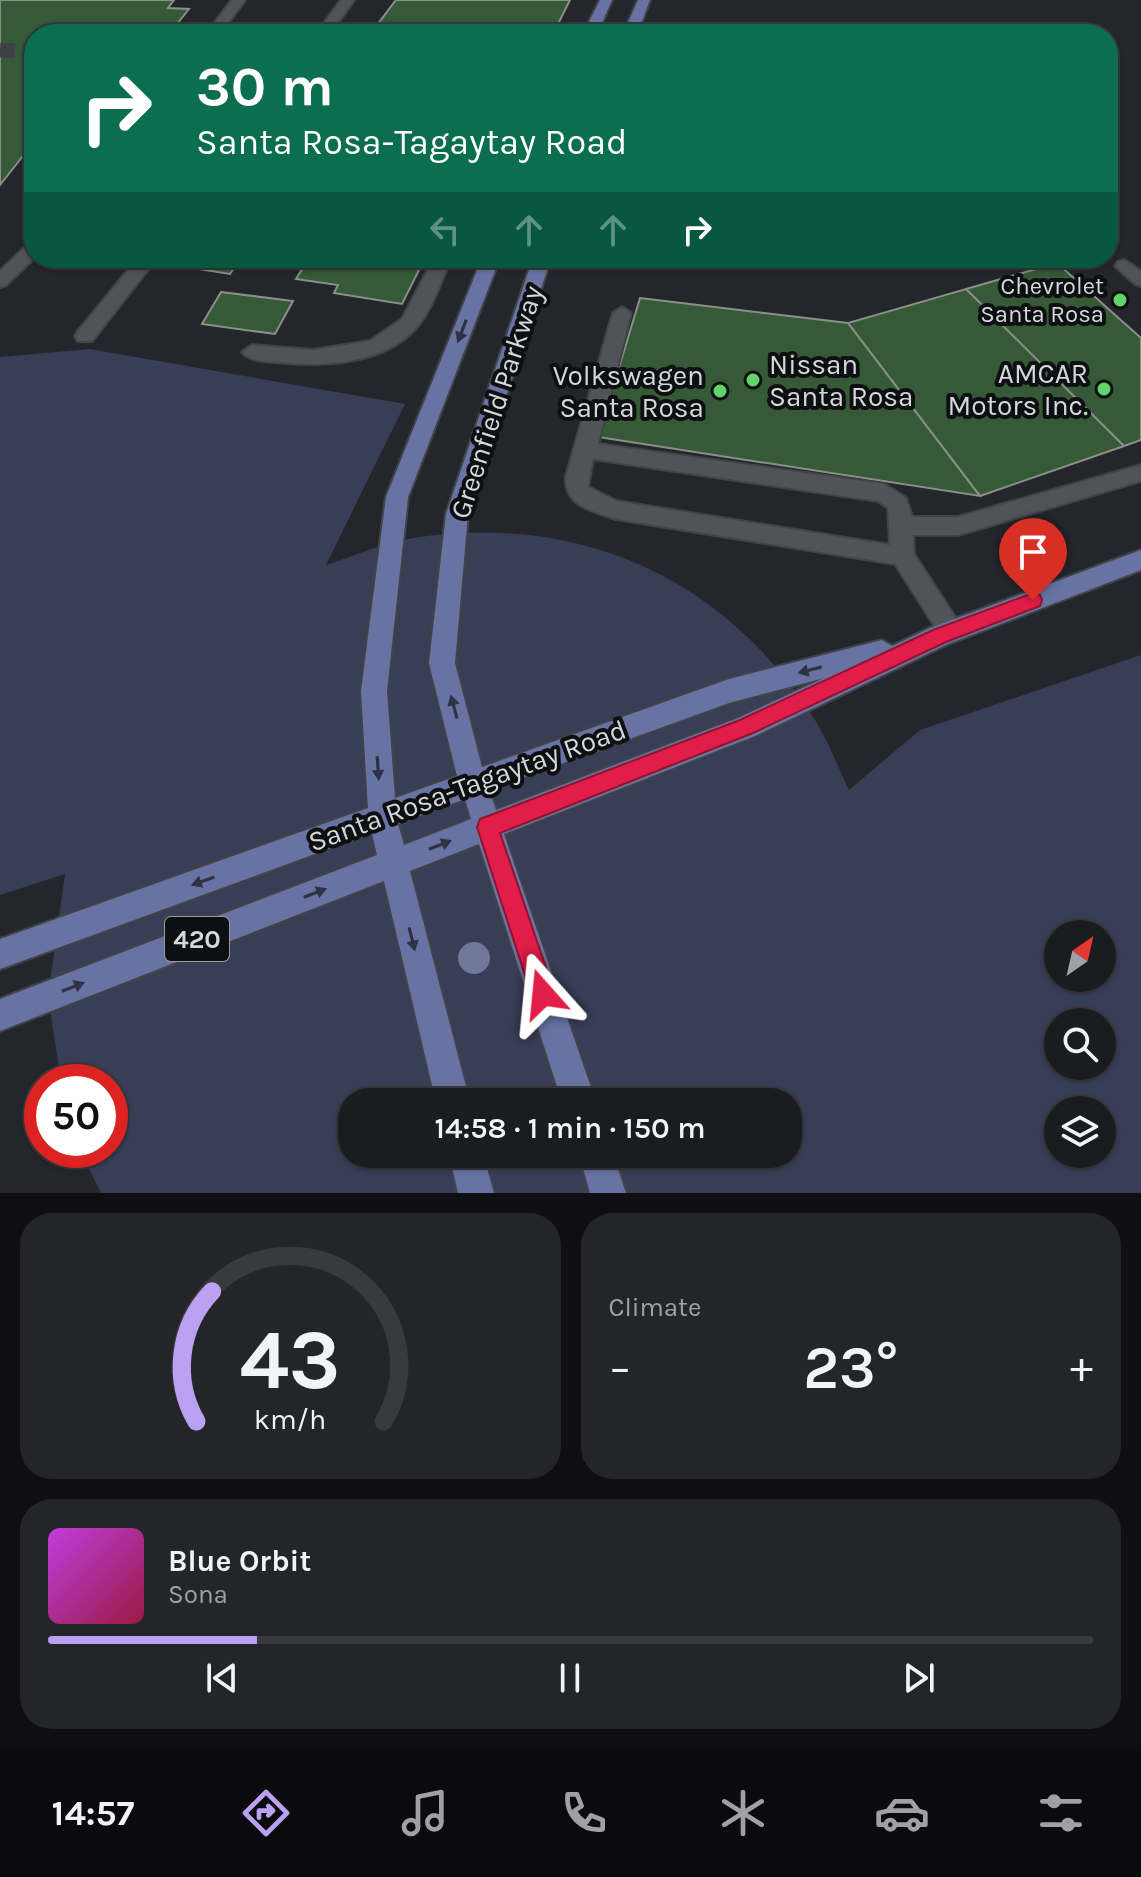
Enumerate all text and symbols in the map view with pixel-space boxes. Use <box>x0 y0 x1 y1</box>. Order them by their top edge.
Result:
text: 30 m <box>196 54 334 119</box>
icon: right <box>64 56 168 160</box>
text: Santa Rosa-Tagaytay Road <box>196 121 627 163</box>
icon: left <box>423 208 467 252</box>
icon: ahead <box>507 208 551 252</box>
icon: ahead <box>591 208 635 252</box>
icon: right <box>675 208 719 252</box>
place label: Chevrolet Santa Rosa <box>980 272 1104 328</box>
street label: Greenfield Parkway <box>443 282 550 523</box>
marker: Chevrolet Santa Rosa <box>1111 291 1129 309</box>
one-way arrow <box>456 319 469 343</box>
place label: Nissan Santa Rosa <box>769 348 913 413</box>
place label: AMCAR Motors Inc. <box>947 357 1088 422</box>
place label: Volkswagen Santa Rosa <box>553 359 704 424</box>
marker: Nissan Santa Rosa <box>744 371 762 389</box>
marker: AMCAR Motors Inc. <box>1095 380 1113 398</box>
marker: Volkswagen Santa Rosa <box>711 382 729 400</box>
pin <box>999 518 1067 600</box>
icon: arrive <box>1011 530 1055 574</box>
one-way arrow <box>797 664 822 676</box>
one-way arrow <box>447 695 459 720</box>
street label: Santa Rosa-Tagaytay Road <box>304 713 630 858</box>
one-way arrow <box>372 756 385 781</box>
one-way arrow <box>428 838 452 851</box>
one-way arrow <box>191 875 215 887</box>
one-way arrow <box>303 886 327 899</box>
road number: 420 <box>165 917 229 961</box>
north arrow <box>1044 920 1116 992</box>
map controls <box>1044 920 1116 1168</box>
one-way arrow <box>406 926 419 951</box>
position arrow <box>501 952 585 1036</box>
one-way arrow <box>61 980 85 993</box>
button: search <box>1044 1008 1116 1080</box>
speed limit sign: 50 <box>24 1064 128 1168</box>
button: layers <box>1044 1096 1116 1168</box>
text: 14:58 · 1 min · 150 m <box>434 1110 706 1146</box>
text: Climate <box>609 1292 701 1323</box>
text: 43 <box>240 1312 341 1409</box>
text: 23° <box>803 1333 898 1403</box>
text: − <box>609 1342 632 1393</box>
text: + <box>1070 1342 1093 1393</box>
text: km/h <box>254 1403 326 1436</box>
text: Blue Orbit <box>168 1543 311 1579</box>
text: Sona <box>168 1579 228 1610</box>
icon: previous <box>200 1656 244 1700</box>
icon: pause <box>548 1656 592 1700</box>
icon: next <box>897 1656 941 1700</box>
icon: directions <box>238 1785 294 1841</box>
icon: music <box>397 1785 453 1841</box>
icon: phone <box>556 1785 612 1841</box>
icon: climate <box>715 1785 771 1841</box>
icon: car <box>874 1785 930 1841</box>
icon: filters <box>1033 1785 1089 1841</box>
text: 14:57 <box>52 1792 134 1834</box>

